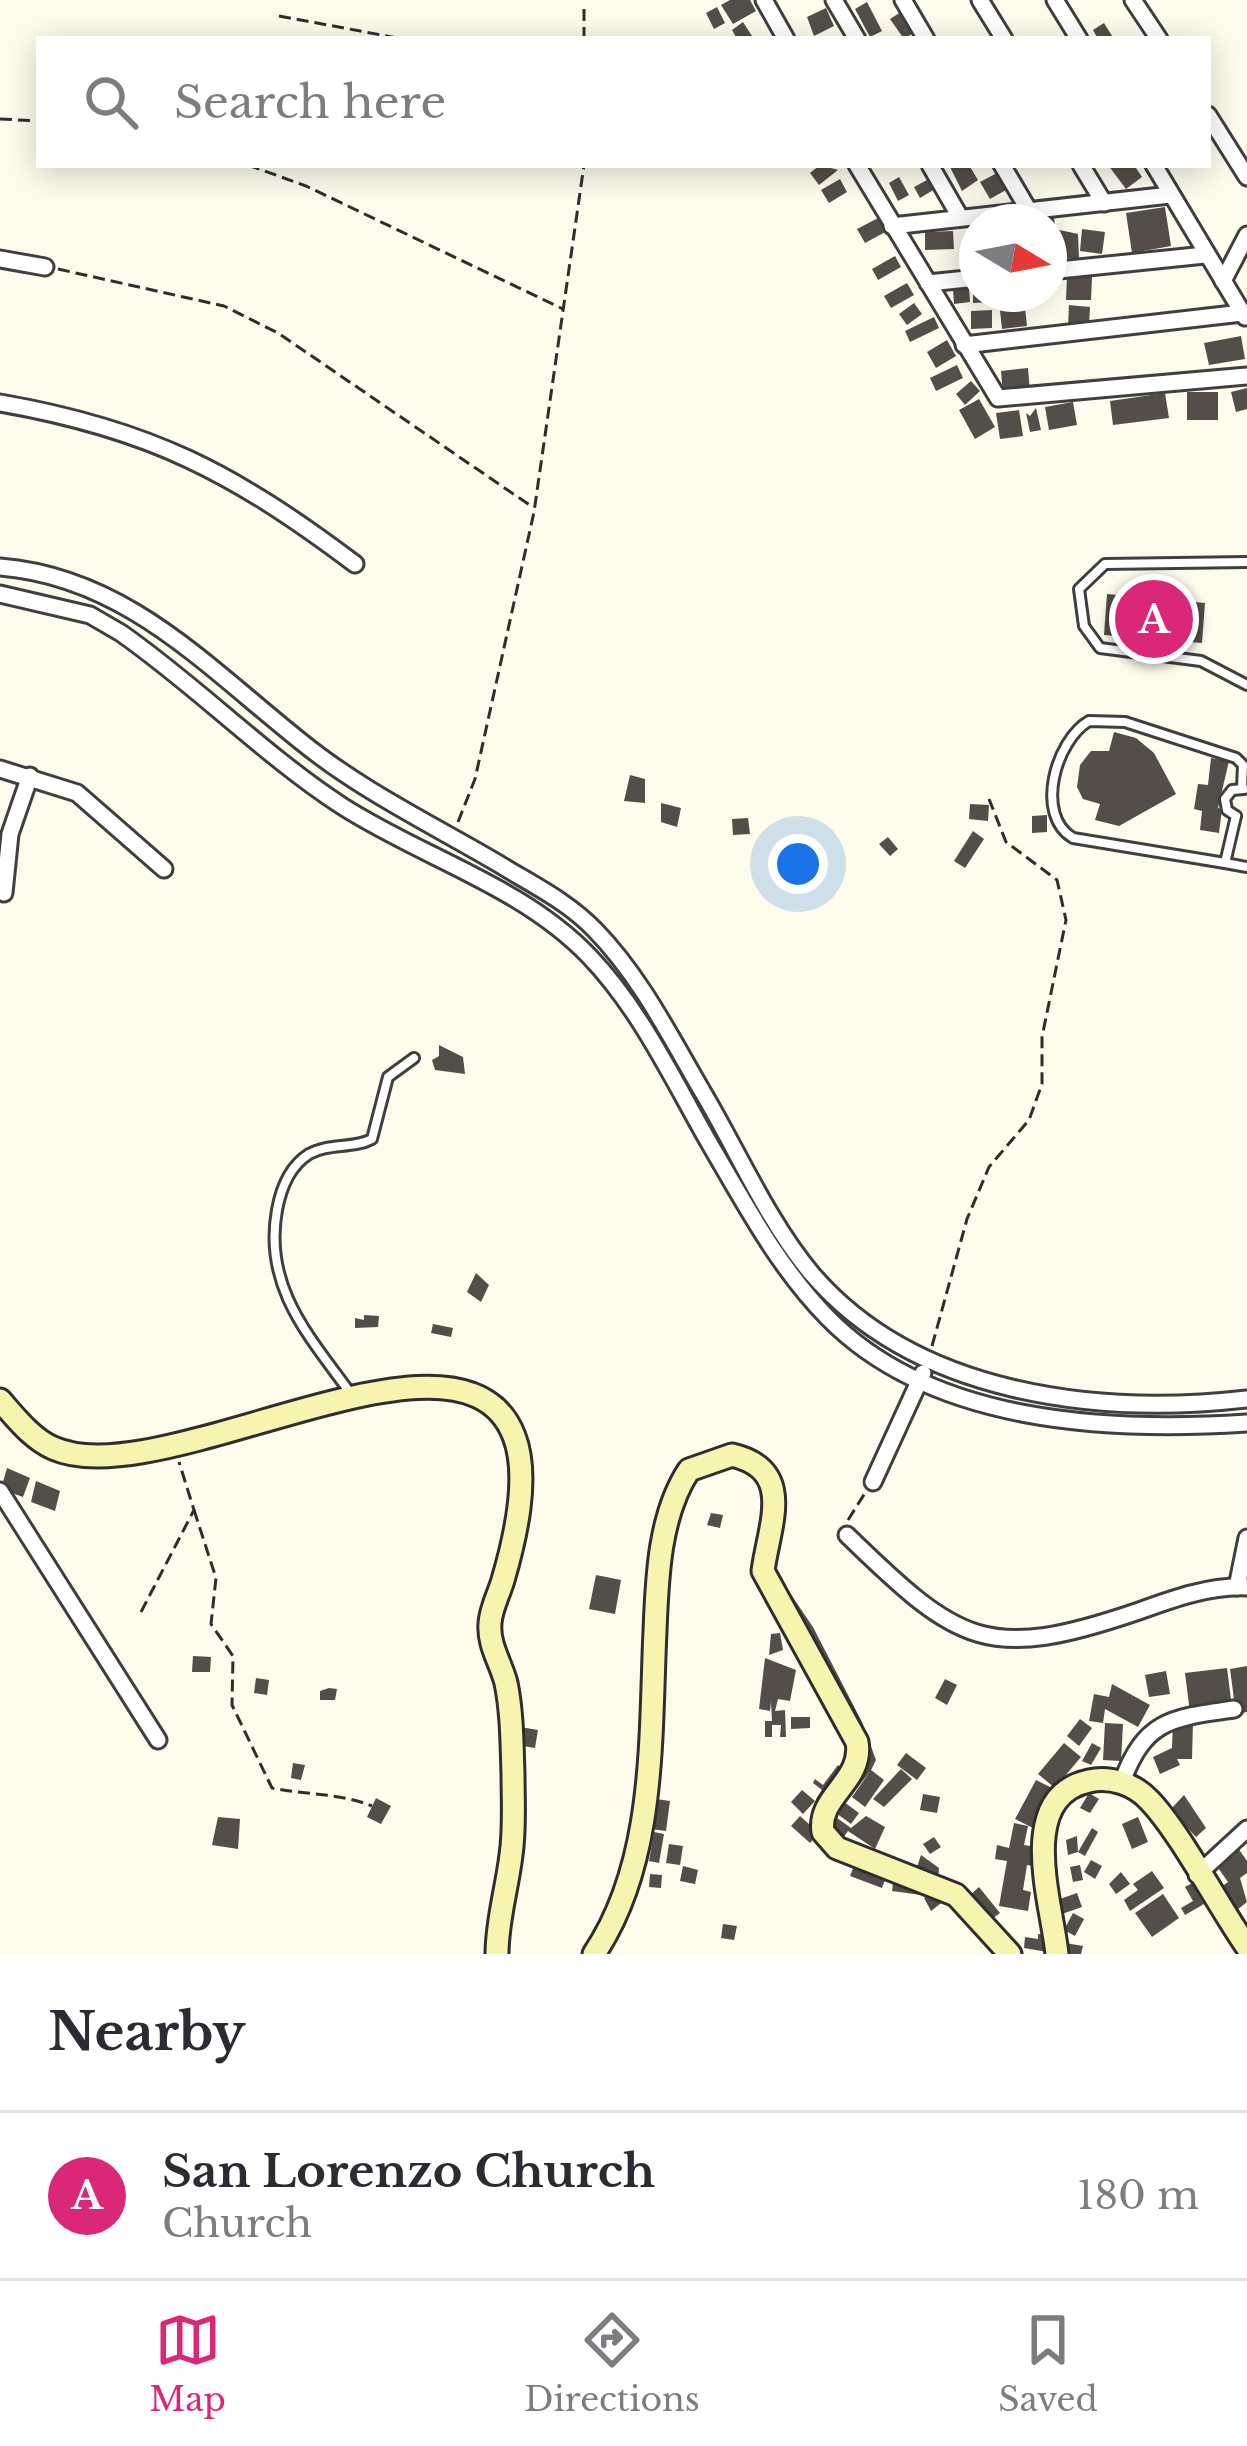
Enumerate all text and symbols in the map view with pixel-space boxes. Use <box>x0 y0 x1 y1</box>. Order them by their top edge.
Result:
search box <box>36 36 1211 168</box>
icon: search <box>78 69 144 135</box>
text: Search here <box>174 74 446 130</box>
north arrow <box>959 204 1067 312</box>
pin: A <box>1115 574 1193 664</box>
your location <box>768 834 828 894</box>
text: Nearby <box>48 2001 245 2064</box>
text: San Lorenzo Church <box>162 2143 655 2199</box>
text: A <box>71 2171 103 2220</box>
text: 180 m <box>1077 2171 1199 2220</box>
text: Church <box>162 2199 312 2248</box>
tab: Map <box>149 2307 226 2420</box>
tab: Directions <box>524 2307 700 2420</box>
tab: Saved <box>998 2307 1098 2420</box>

